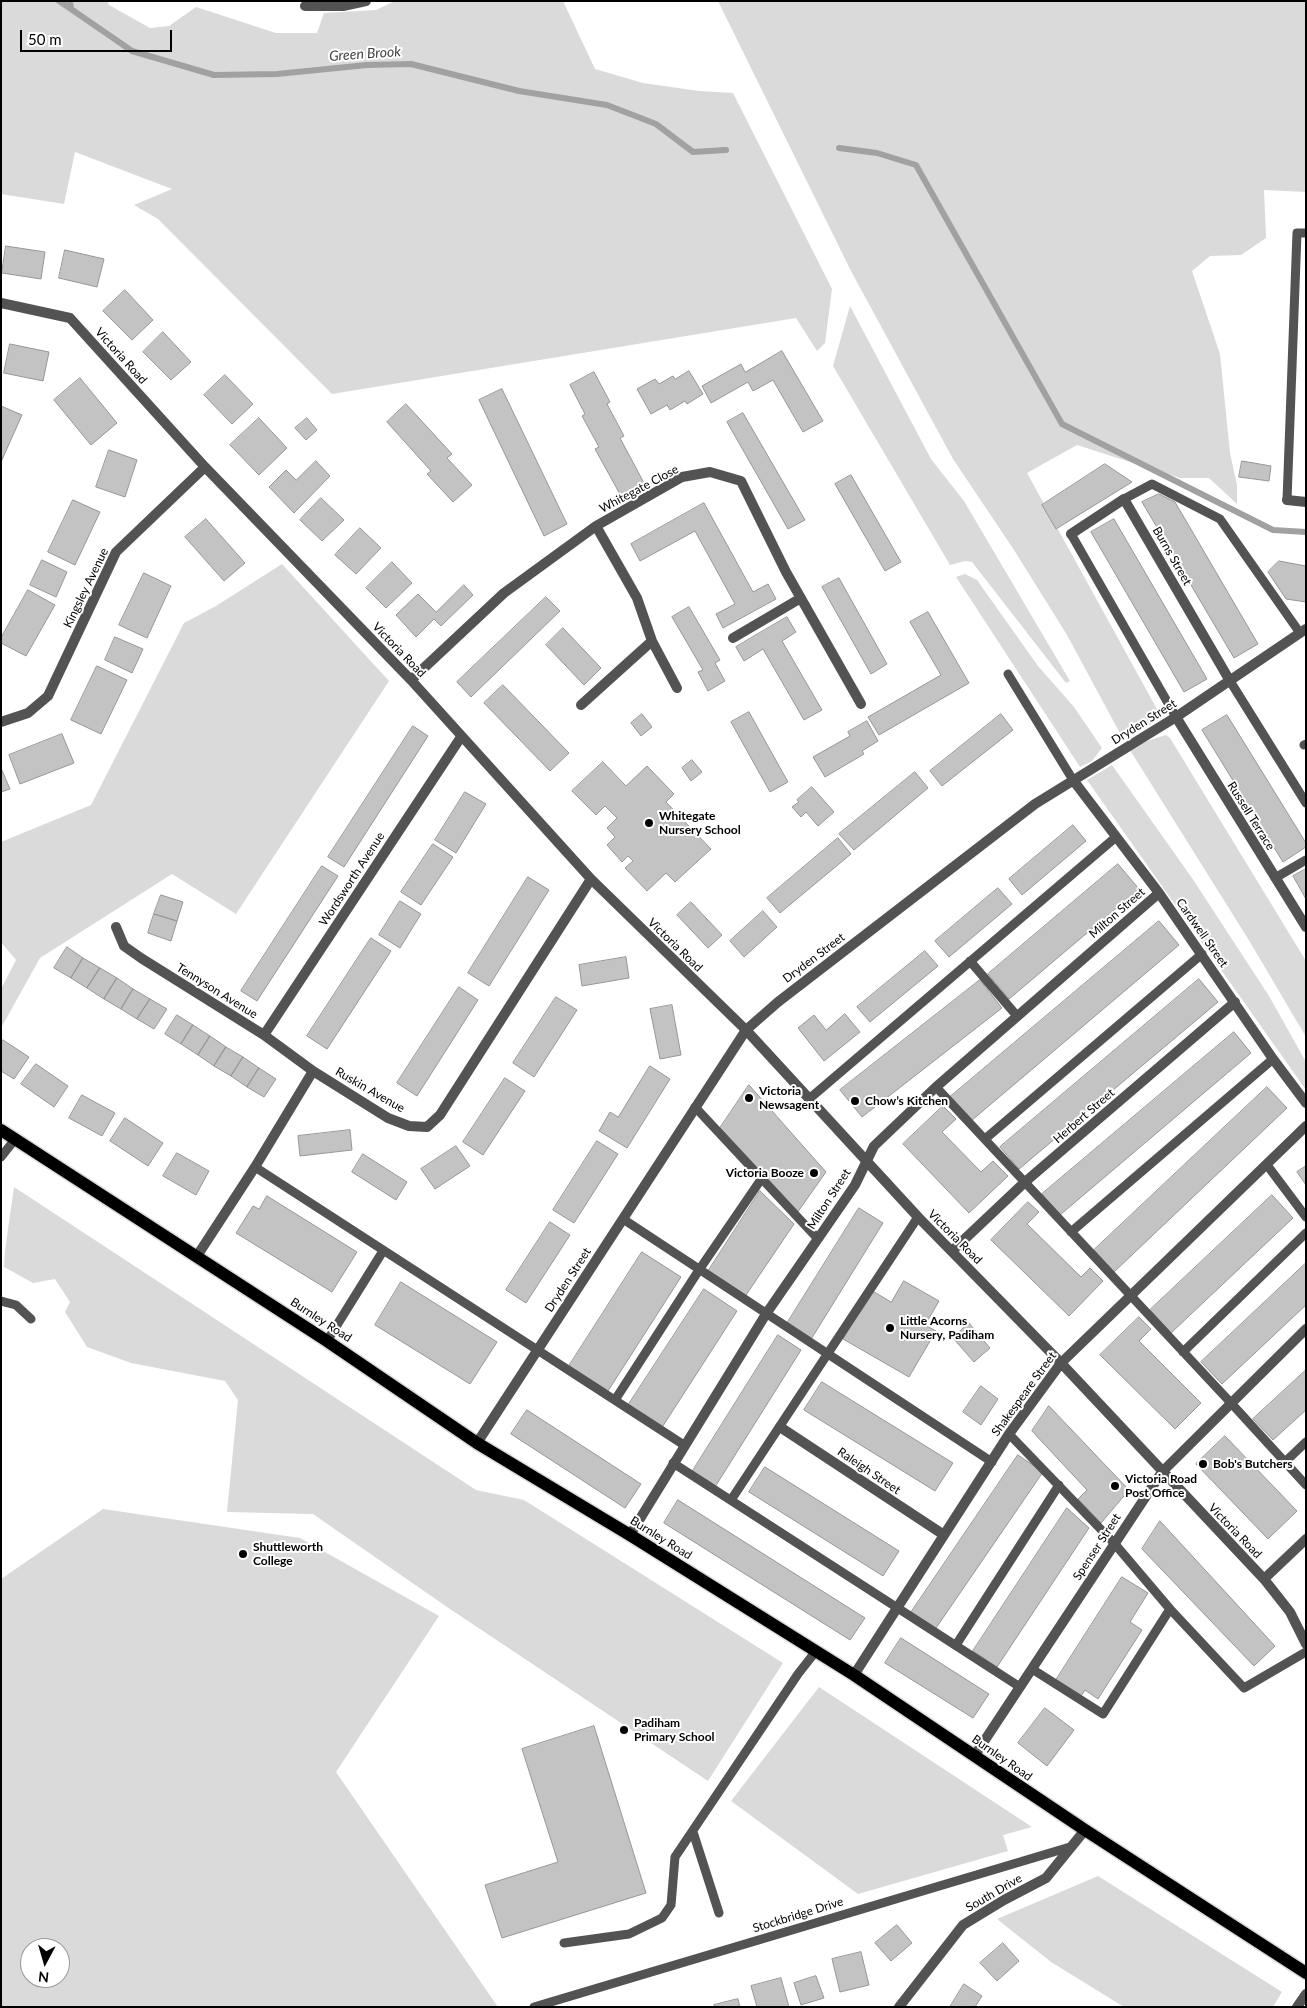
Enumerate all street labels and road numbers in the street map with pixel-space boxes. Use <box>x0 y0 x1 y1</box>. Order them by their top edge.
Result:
street label: Victoria Road <box>92 325 150 387</box>
street label: Whitegate Close <box>597 462 681 516</box>
street label: Burns Street <box>1149 524 1195 588</box>
street label: Kingsley Avenue <box>60 546 112 630</box>
street label: Victoria Road <box>369 620 429 680</box>
street label: Dryden Street <box>1109 696 1179 748</box>
street label: Russell Terrace <box>1224 779 1278 853</box>
street label: Wordsworth Avenue <box>316 829 388 929</box>
street label: Milton Street <box>1086 885 1148 941</box>
street label: Cardwell Street <box>1173 896 1231 970</box>
street label: Victoria Road <box>645 915 705 975</box>
street label: Dryden Street <box>780 930 848 986</box>
street label: Tennyson Avenue <box>174 960 260 1022</box>
street label: Ruskin Avenue <box>333 1064 407 1116</box>
street label: Herbert Street <box>1051 1086 1117 1146</box>
street label: Milton Street <box>804 1166 854 1232</box>
street label: Victoria Road <box>925 1207 985 1267</box>
street label: Dryden Street <box>542 1245 594 1315</box>
street label: Burnley Road <box>288 1295 354 1345</box>
street label: Shakespeare Street <box>989 1349 1059 1439</box>
street label: Raleigh Street <box>835 1445 903 1497</box>
street label: Victoria Road <box>1205 1501 1265 1561</box>
street label: Spenser Street <box>1070 1511 1124 1583</box>
street label: Burnley Road <box>627 1513 695 1563</box>
street label: Burnley Road <box>969 1732 1035 1784</box>
street label: South Drive <box>963 1871 1025 1915</box>
street label: Stockbridge Drive <box>751 1894 845 1936</box>

